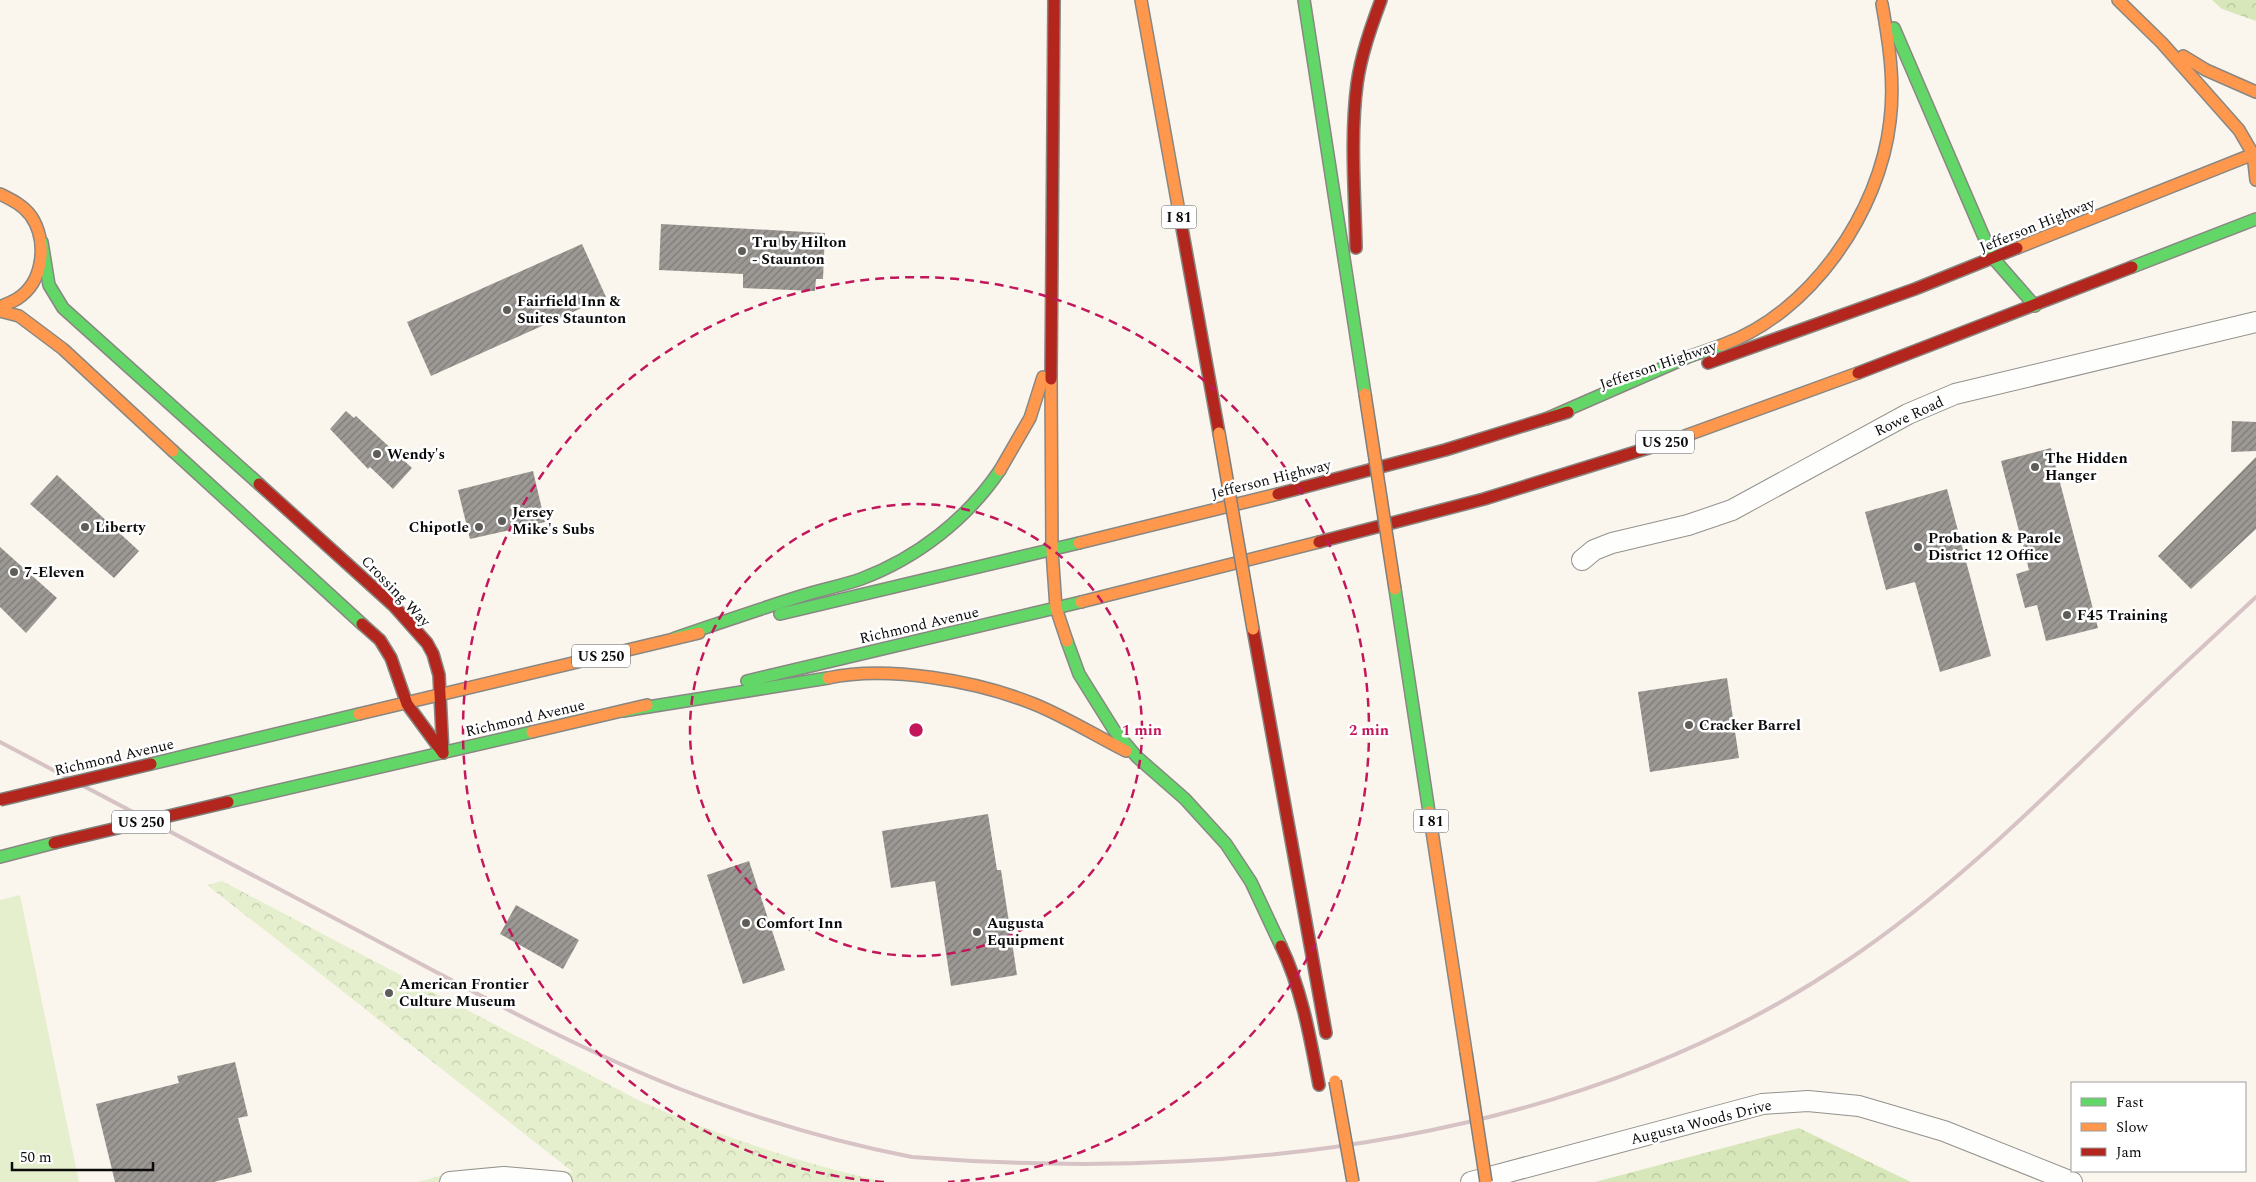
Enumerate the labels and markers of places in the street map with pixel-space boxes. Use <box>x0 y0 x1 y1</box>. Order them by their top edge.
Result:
place label: Tru by Hilton - Staunton <box>752 231 846 271</box>
marker: Tru by Hilton - Staunton <box>736 245 748 257</box>
place label: Fairfield Inn & Suites Staunton <box>517 290 626 330</box>
marker: Fairfield Inn & Suites Staunton <box>501 304 513 316</box>
place label: Wendy's <box>387 443 445 466</box>
place label: The Hidden Hanger <box>2045 447 2128 487</box>
marker: Wendy's <box>371 448 383 460</box>
marker: The Hidden Hanger <box>2029 461 2041 473</box>
place label: Jersey Mike's Subs <box>512 501 595 541</box>
marker: Jersey Mike's Subs <box>496 515 508 527</box>
place label: Liberty <box>95 516 146 539</box>
place label: Chipotle <box>409 516 469 539</box>
marker: Liberty <box>79 521 91 533</box>
marker: Chipotle <box>473 521 485 533</box>
place label: Probation & Parole District 12 Office <box>1928 527 2061 567</box>
marker: Probation & Parole District 12 Office <box>1912 541 1924 553</box>
place label: 7-Eleven <box>24 561 84 584</box>
marker: 7-Eleven <box>8 566 20 578</box>
place label: F45 Training <box>2077 604 2168 627</box>
marker: F45 Training <box>2061 609 2073 621</box>
place label: Cracker Barrel <box>1699 714 1801 737</box>
marker: Cracker Barrel <box>1683 719 1695 731</box>
centre of rings <box>907 721 925 739</box>
place label: Comfort Inn <box>756 912 843 935</box>
place label: Augusta Equipment <box>987 912 1065 952</box>
marker: Comfort Inn <box>740 917 752 929</box>
marker: Augusta Equipment <box>971 926 983 938</box>
place label: American Frontier Culture Museum <box>399 973 529 1013</box>
marker: American Frontier Culture Museum <box>383 987 395 999</box>

